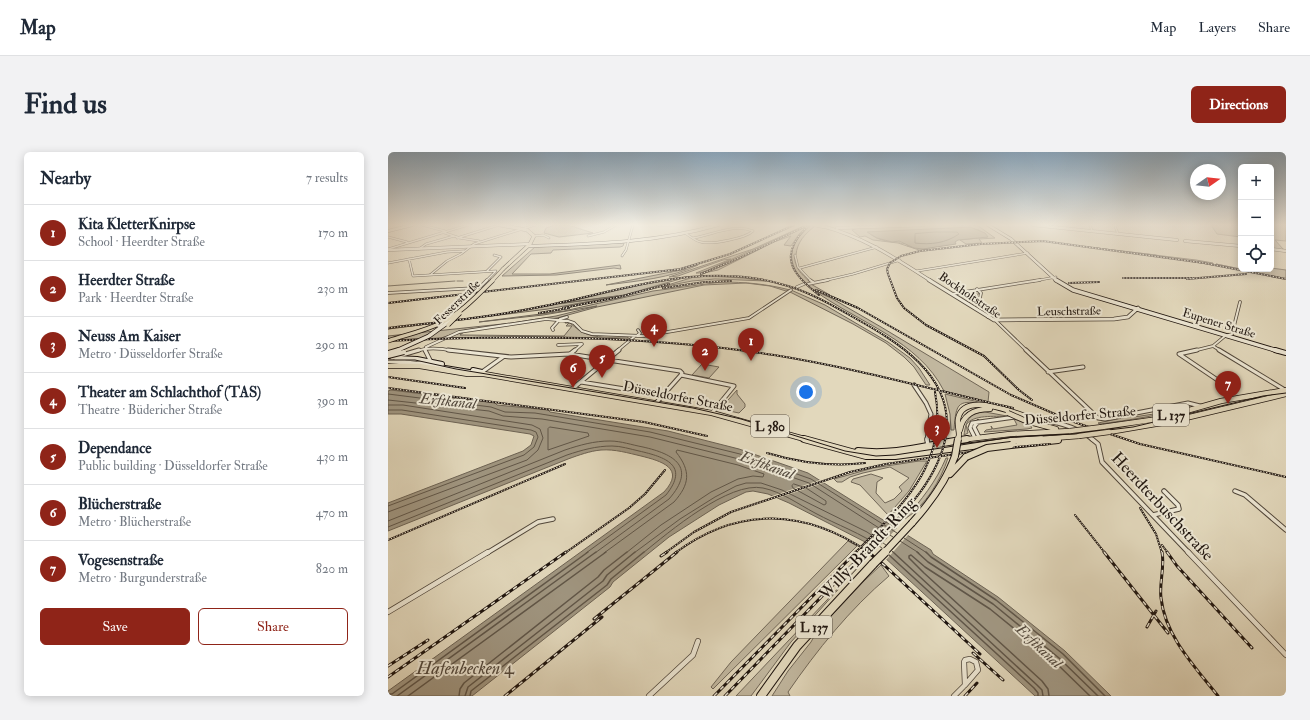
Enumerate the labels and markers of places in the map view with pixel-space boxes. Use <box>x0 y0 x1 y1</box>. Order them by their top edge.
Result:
pin: 4 <box>641 314 667 347</box>
pin: 1 <box>738 328 764 361</box>
pin: 2 <box>692 338 718 371</box>
pin: 5 <box>589 345 615 378</box>
pin: 6 <box>560 355 586 388</box>
pin: 7 <box>1215 371 1241 404</box>
pin: 3 <box>924 415 950 448</box>

